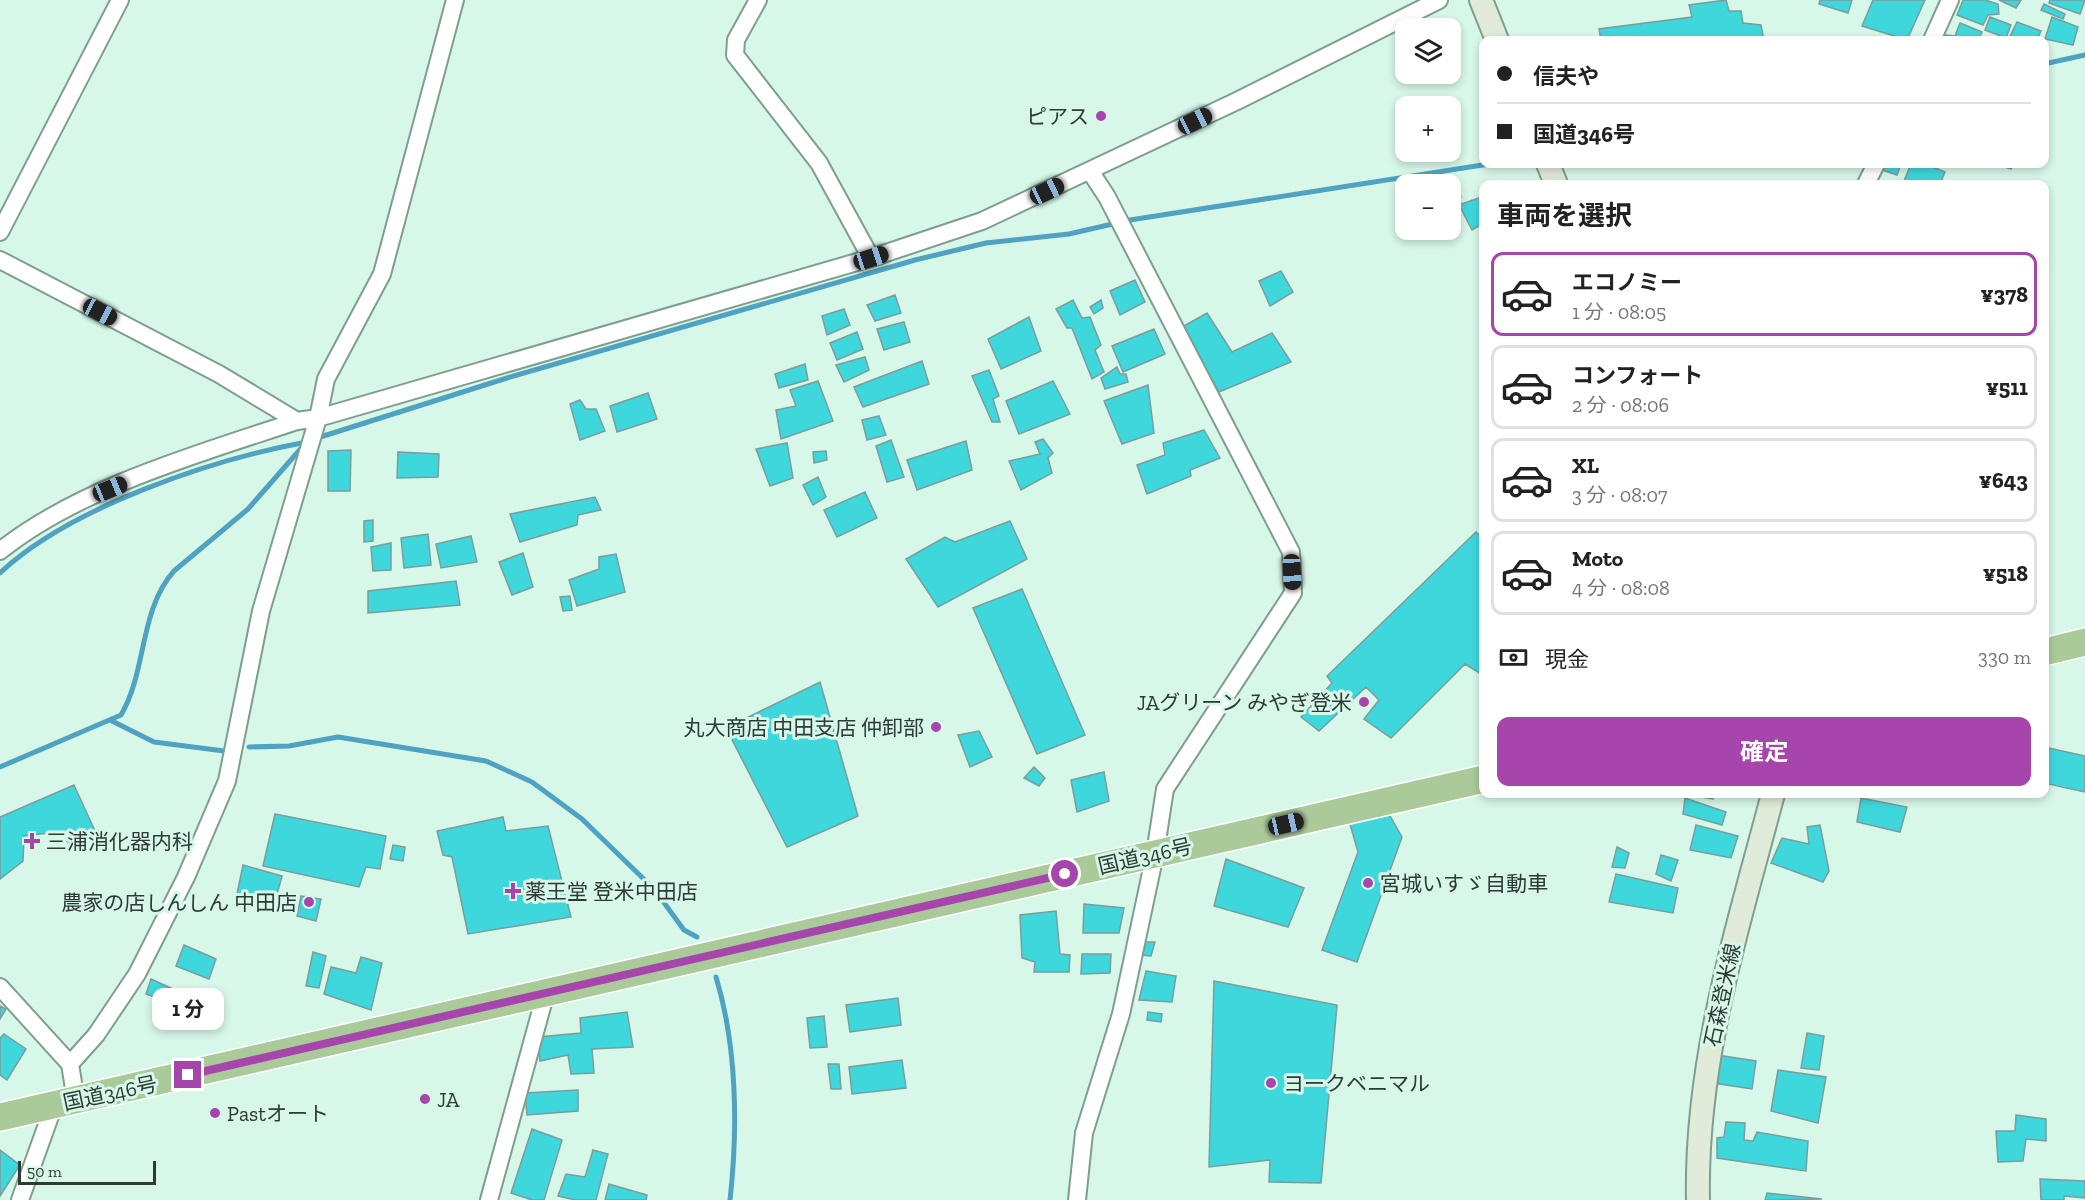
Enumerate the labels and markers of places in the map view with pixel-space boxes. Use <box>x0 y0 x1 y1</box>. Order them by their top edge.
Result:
place label: ピアス <box>1026 104 1089 129</box>
marker: ピアス <box>1094 109 1108 123</box>
place label: JAグリーン みやぎ登米 <box>1137 690 1352 715</box>
marker: JAグリーン みやぎ登米 <box>1357 695 1371 709</box>
place label: 丸大商店 中田支店 仲卸部 <box>683 715 924 740</box>
marker: 丸大商店 中田支店 仲卸部 <box>929 720 943 734</box>
place label: 三浦消化器内科 <box>46 829 193 854</box>
marker: 三浦消化器内科 <box>23 832 41 850</box>
place label: 宮城いすゞ自動車 <box>1380 871 1548 896</box>
marker: 宮城いすゞ自動車 <box>1361 876 1375 890</box>
place label: 薬王堂 登米中田店 <box>525 879 698 904</box>
marker: 薬王堂 登米中田店 <box>506 884 520 898</box>
place label: 農家の店しんしん 中田店 <box>61 890 297 915</box>
marker: 農家の店しんしん 中田店 <box>302 895 316 909</box>
place label: ヨークベニマル <box>1283 1071 1430 1096</box>
marker: ヨークベニマル <box>1264 1076 1278 1090</box>
place label: JA <box>437 1087 460 1112</box>
marker: JA <box>418 1092 432 1106</box>
place label: Pastオート <box>227 1101 329 1126</box>
marker: Pastオート <box>208 1106 222 1120</box>

